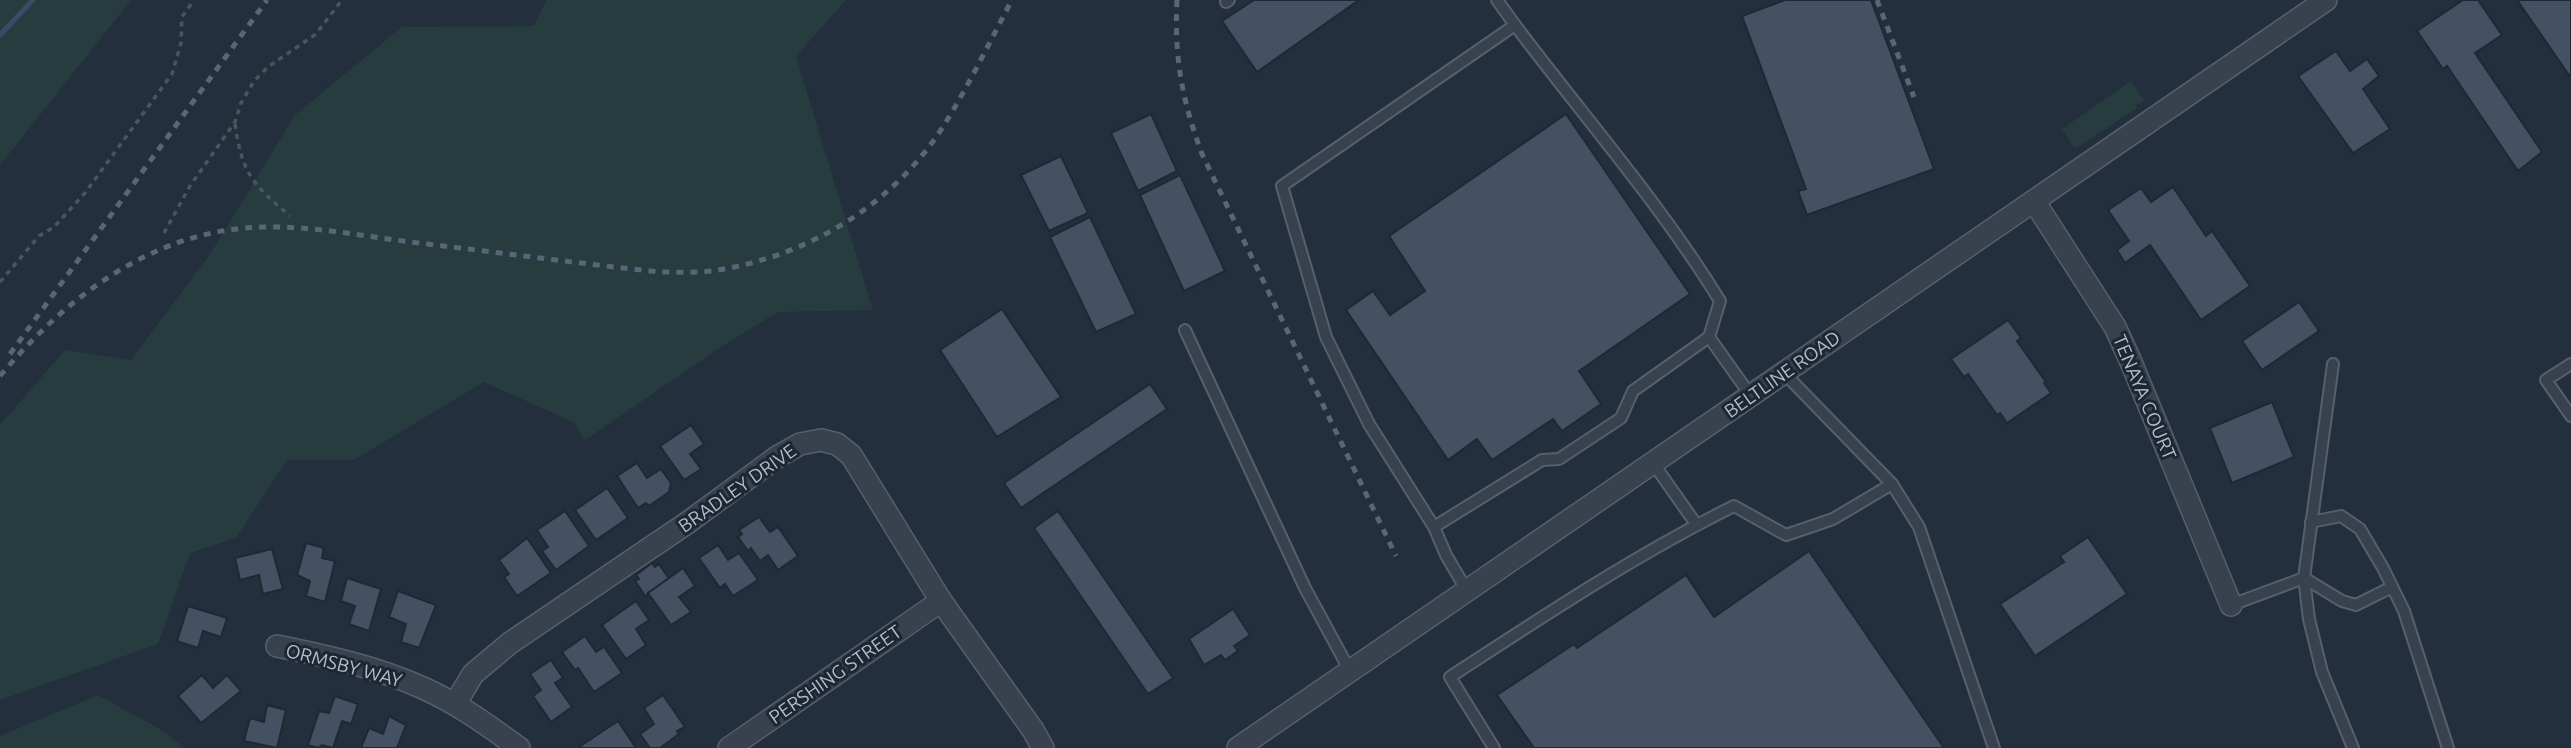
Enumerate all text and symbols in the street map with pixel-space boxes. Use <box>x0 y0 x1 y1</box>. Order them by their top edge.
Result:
street label: BELTLINE ROAD <box>1720 326 1844 422</box>
street label: TENAYA COURT <box>2109 331 2181 463</box>
street label: BRADLEY DRIVE <box>674 439 800 537</box>
street label: PERSHING STREET <box>765 620 906 728</box>
street label: ORMSBY WAY <box>283 639 405 691</box>

